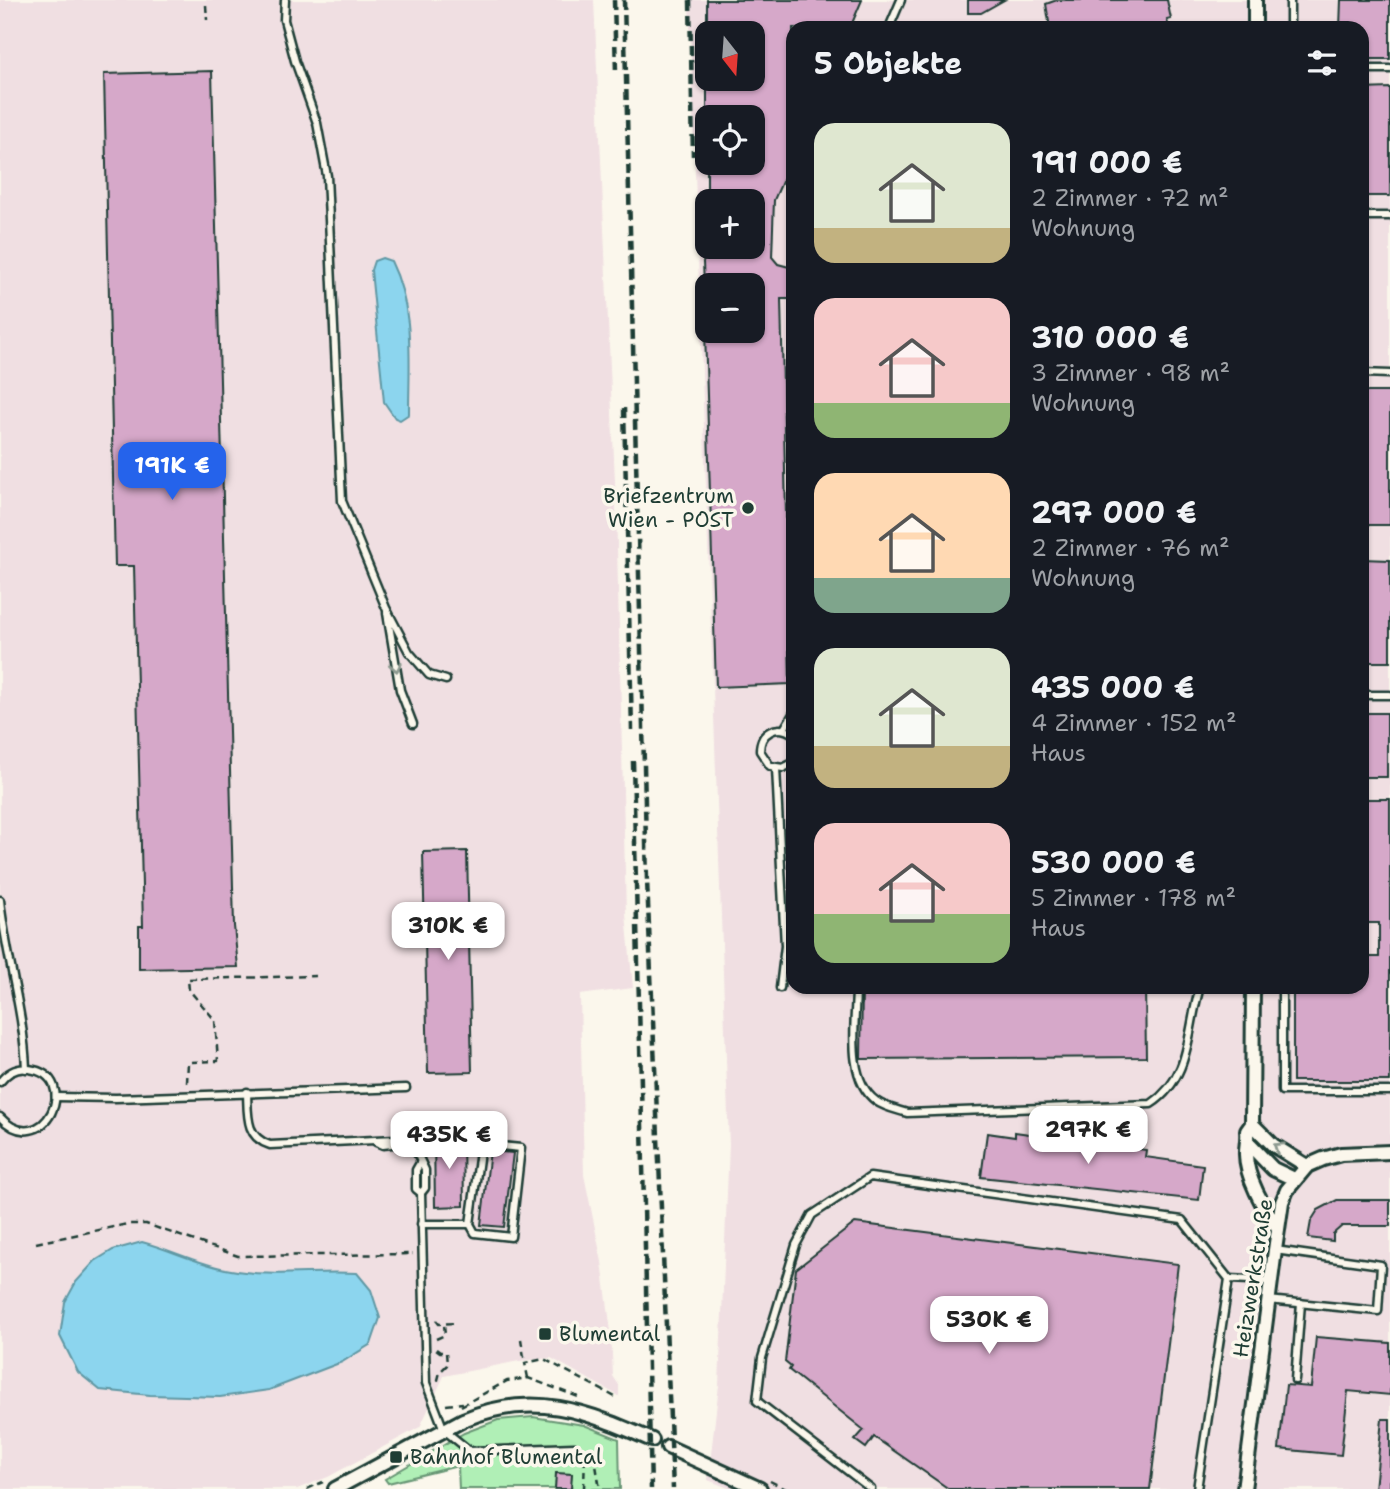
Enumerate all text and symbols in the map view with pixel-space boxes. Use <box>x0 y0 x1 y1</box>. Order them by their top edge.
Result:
north arrow <box>695 21 765 91</box>
map controls <box>695 21 765 343</box>
text: 5 Objekte <box>814 43 962 84</box>
icon: filters <box>1303 44 1341 82</box>
button: locate <box>695 105 765 175</box>
text: 191 000 € <box>1031 142 1183 183</box>
icon: home <box>870 151 954 235</box>
text: 2 Zimmer · 72 m² <box>1031 183 1229 213</box>
button: + <box>695 189 765 259</box>
text: Wohnung <box>1031 213 1135 243</box>
button: − <box>695 273 765 343</box>
text: 310 000 € <box>1031 317 1189 358</box>
icon: home <box>870 326 954 410</box>
text: 3 Zimmer · 98 m² <box>1031 358 1230 388</box>
text: Wohnung <box>1031 388 1135 418</box>
pin: 191K € <box>115 442 229 502</box>
text: 191K € <box>134 450 210 480</box>
place label: Briefzentrum Wien - POST <box>603 482 734 534</box>
text: 297 000 € <box>1031 492 1197 533</box>
marker: Briefzentrum Wien - POST <box>740 500 756 516</box>
icon: home <box>870 501 954 585</box>
text: 2 Zimmer · 76 m² <box>1031 533 1230 563</box>
text: Wohnung <box>1031 563 1135 593</box>
one-way arrow <box>388 661 403 673</box>
text: 435 000 € <box>1031 667 1195 708</box>
icon: home <box>870 676 954 760</box>
text: 4 Zimmer · 152 m² <box>1031 708 1237 738</box>
text: Haus <box>1031 738 1086 768</box>
text: 530 000 € <box>1031 842 1196 883</box>
icon: home <box>870 851 954 935</box>
text: 5 Zimmer · 178 m² <box>1031 883 1236 913</box>
pin: 310K € <box>391 902 505 962</box>
text: 310K € <box>408 910 488 940</box>
text: Haus <box>1031 913 1086 943</box>
pin: 297K € <box>1031 1106 1145 1166</box>
pin: 435K € <box>392 1112 506 1171</box>
text: 297K € <box>1045 1114 1131 1144</box>
text: 435K € <box>407 1119 491 1149</box>
one-way arrow <box>1273 1143 1286 1155</box>
street label: Heizwerkstraße <box>1227 1196 1279 1360</box>
pin: 530K € <box>932 1296 1046 1356</box>
text: 530K € <box>946 1304 1032 1334</box>
place label: Blumental <box>559 1320 661 1348</box>
marker: Blumental <box>537 1326 553 1342</box>
place label: Bahnhof Blumental <box>410 1443 603 1471</box>
marker: Bahnhof Blumental <box>388 1449 404 1465</box>

